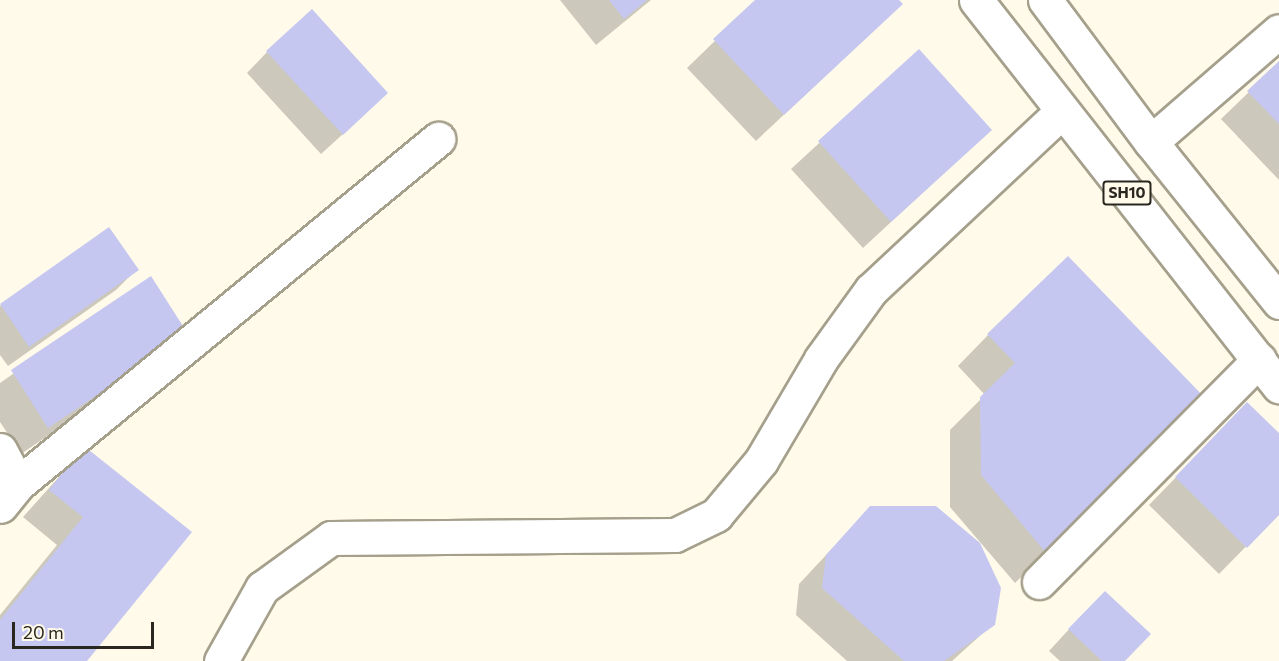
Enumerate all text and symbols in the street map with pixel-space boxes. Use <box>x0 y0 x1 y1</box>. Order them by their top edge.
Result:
road number: SH10 <box>1102 181 1152 205</box>
scale bar <box>15 610 158 648</box>
text: 20 m <box>23 621 64 643</box>

